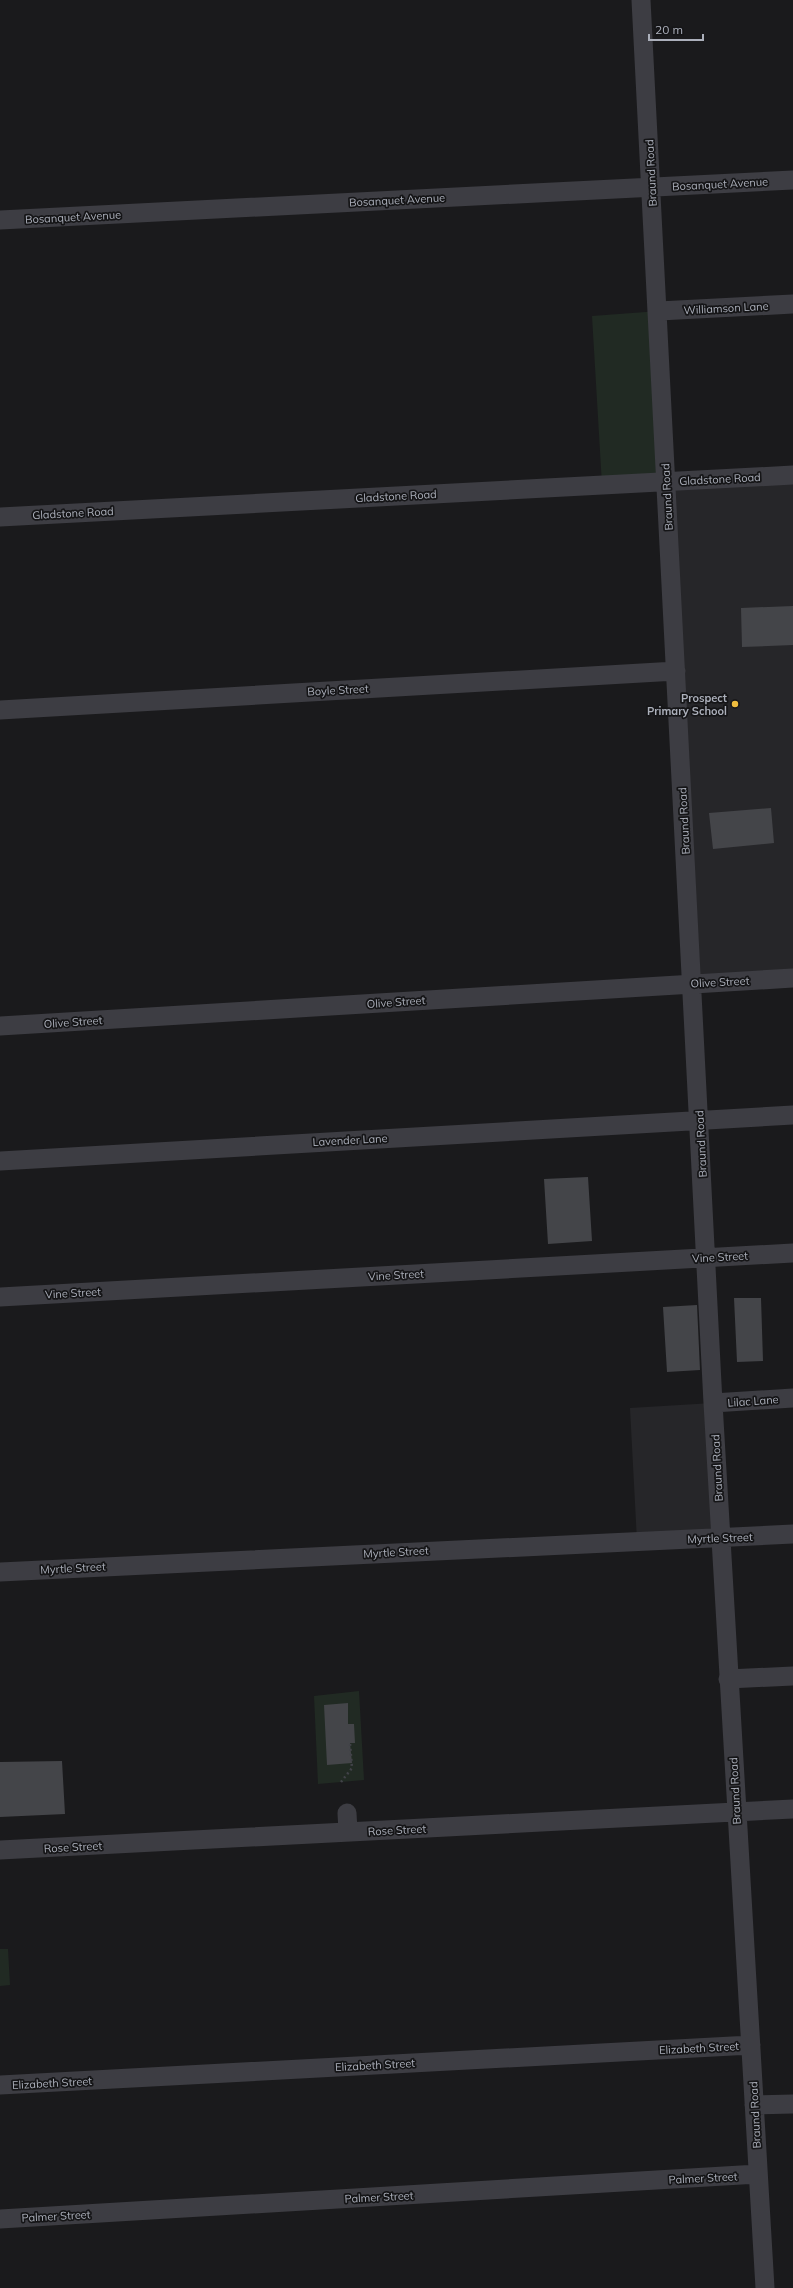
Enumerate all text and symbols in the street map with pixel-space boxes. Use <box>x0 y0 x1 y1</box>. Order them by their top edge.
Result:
scale bar <box>649 16 703 42</box>
text: 20 m <box>655 22 683 37</box>
street label: Braund Road <box>642 139 660 207</box>
street label: Bosanquet Avenue <box>672 174 768 194</box>
street label: Bosanquet Avenue <box>349 190 445 210</box>
street label: Bosanquet Avenue <box>25 207 121 227</box>
street label: Williamson Lane <box>683 299 769 317</box>
street label: Braund Road <box>658 463 676 531</box>
street label: Gladstone Road <box>679 470 761 488</box>
street label: Gladstone Road <box>355 487 437 505</box>
street label: Gladstone Road <box>32 504 114 522</box>
street label: Boyle Street <box>307 681 369 699</box>
place label: Prospect Primary School <box>647 691 727 718</box>
marker: Prospect Primary School <box>730 699 740 709</box>
street label: Braund Road <box>675 787 693 855</box>
street label: Olive Street <box>690 973 750 991</box>
street label: Olive Street <box>366 993 426 1011</box>
street label: Olive Street <box>43 1013 103 1031</box>
street label: Braund Road <box>692 1110 710 1178</box>
street label: Lavender Lane <box>312 1131 388 1149</box>
street label: Vine Street <box>692 1249 748 1265</box>
street label: Vine Street <box>368 1267 424 1283</box>
street label: Vine Street <box>45 1285 101 1301</box>
street label: Lilac Lane <box>727 1392 779 1410</box>
street label: Braund Road <box>708 1434 726 1502</box>
street label: Myrtle Street <box>687 1530 753 1546</box>
street label: Myrtle Street <box>363 1543 429 1561</box>
street label: Myrtle Street <box>40 1559 106 1577</box>
street label: Braund Road <box>726 1757 744 1825</box>
street label: Rose Street <box>367 1821 427 1839</box>
street label: Rose Street <box>43 1838 103 1856</box>
street label: Elizabeth Street <box>659 2039 740 2057</box>
street label: Elizabeth Street <box>335 2056 416 2074</box>
street label: Elizabeth Street <box>12 2074 93 2092</box>
street label: Braund Road <box>746 2081 764 2149</box>
street label: Palmer Street <box>668 2169 738 2187</box>
street label: Palmer Street <box>344 2188 414 2206</box>
street label: Palmer Street <box>21 2207 91 2225</box>

